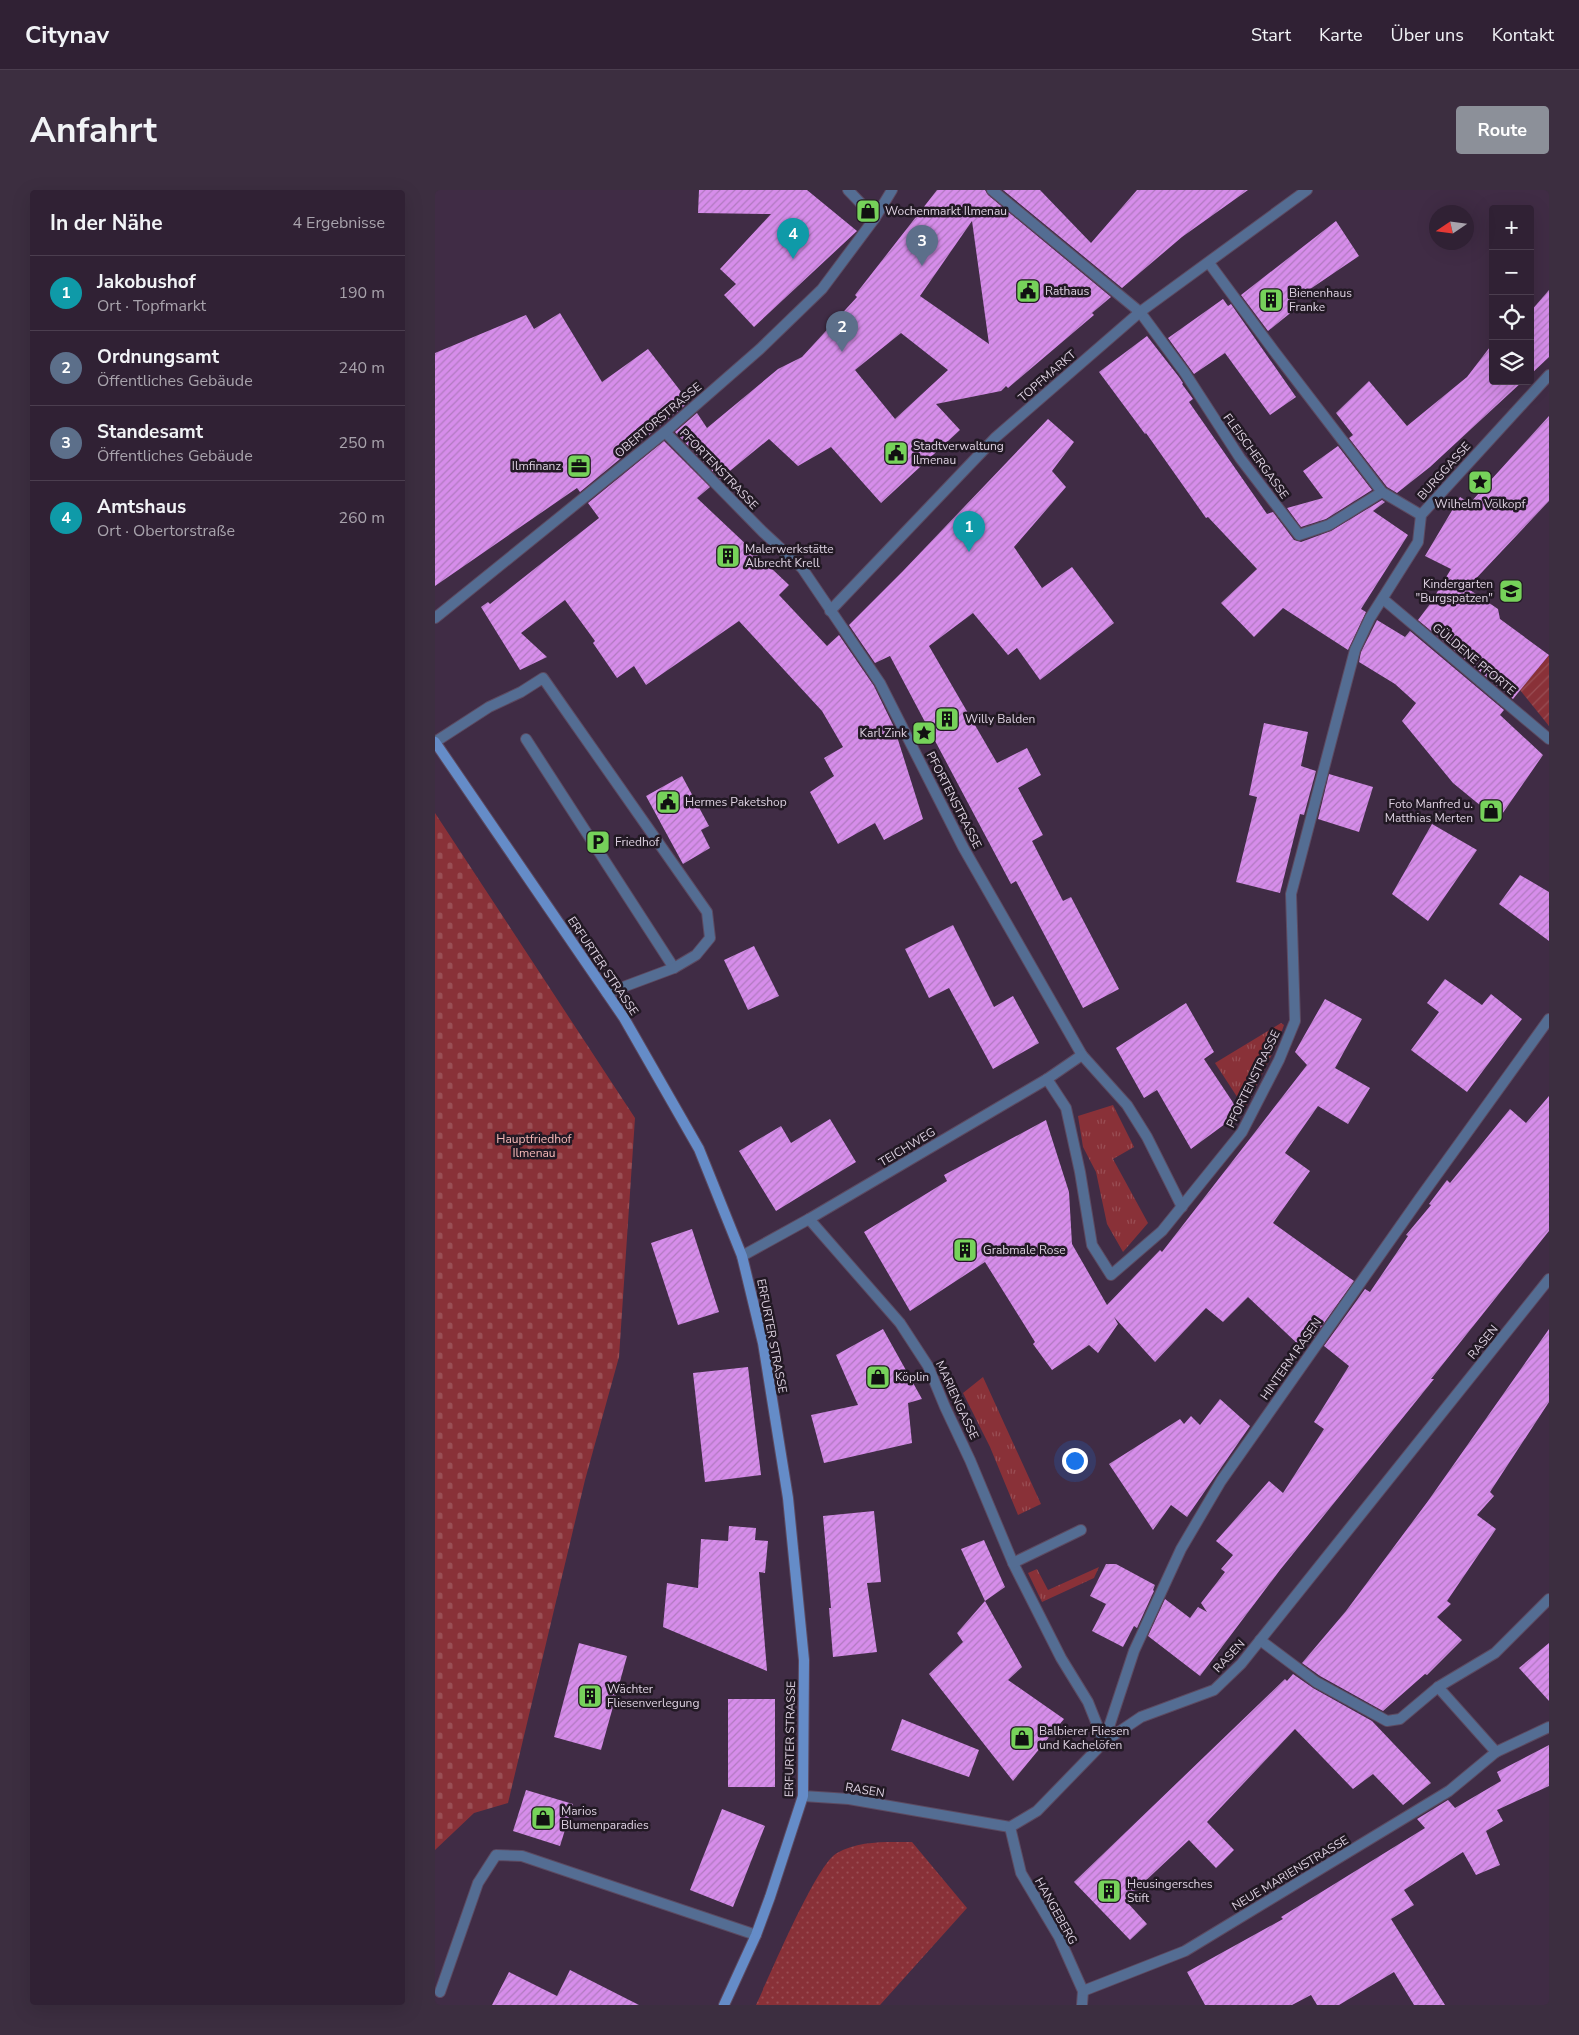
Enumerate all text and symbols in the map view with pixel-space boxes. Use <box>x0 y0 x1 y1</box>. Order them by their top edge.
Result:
text: Citynav <box>25 19 109 51</box>
text: Start <box>1251 23 1291 47</box>
text: Karte <box>1319 23 1363 47</box>
text: Über uns <box>1391 23 1464 47</box>
text: Kontakt <box>1492 23 1554 47</box>
button: Route <box>1456 106 1549 154</box>
text: Anfahrt <box>30 107 157 154</box>
shop icon: Wochenmarkt Ilmenau <box>855 198 881 224</box>
place label: Wochenmarkt Ilmenau <box>885 203 1007 219</box>
north arrow <box>1429 205 1474 250</box>
map controls <box>1489 205 1534 385</box>
button: + <box>1489 205 1534 250</box>
text: In der Nähe <box>50 209 163 237</box>
text: 4 Ergebnisse <box>292 212 385 234</box>
pin: 4 <box>777 218 809 259</box>
pin: 3 <box>906 225 938 266</box>
button: − <box>1489 250 1534 295</box>
text: Jakobushof <box>97 269 196 295</box>
public building icon: Rathaus <box>1015 278 1041 304</box>
text: 1 <box>61 282 71 304</box>
text: 190 m <box>338 282 385 304</box>
place label: Rathaus <box>1045 283 1089 299</box>
place label: Bienenhaus Franke <box>1289 285 1352 315</box>
building icon: Bienenhaus Franke <box>1258 287 1284 313</box>
text: Ort · Topfmarkt <box>97 295 206 317</box>
button: locate <box>1489 295 1534 340</box>
pin: 2 <box>826 311 858 352</box>
button: layers <box>1489 340 1534 385</box>
text: Ordnungsamt <box>97 344 219 370</box>
street label: TOPFMARKT <box>1015 346 1080 405</box>
text: 2 <box>61 357 71 379</box>
text: 240 m <box>338 357 385 379</box>
text: Öffentliches Gebäude <box>97 370 253 392</box>
street label: OBERTORSTRASSE <box>611 379 705 461</box>
street label: FLEISCHERGASSE <box>1220 410 1292 502</box>
text: Standesamt <box>97 419 203 445</box>
street label: PFORTENSTRASSE <box>676 425 762 513</box>
text: 3 <box>61 432 71 454</box>
text: 250 m <box>338 432 385 454</box>
place label: Stadtverwaltung Ilmenau <box>913 438 1004 468</box>
street label: BURGGASSE <box>1414 439 1474 503</box>
public building icon: Stadtverwaltung Ilmenau <box>883 440 909 466</box>
text: Öffentliches Gebäude <box>97 445 253 467</box>
office icon: Ilmfinanz <box>566 453 592 479</box>
place label: Ilmfinanz <box>512 458 561 474</box>
place icon: Wilhelm Völkopf <box>1467 469 1493 495</box>
text: Amtshaus <box>97 494 186 520</box>
place label: Wilhelm Völkopf <box>1435 496 1526 512</box>
text: 4 <box>61 507 71 529</box>
text: 260 m <box>338 507 385 529</box>
pin: 1 <box>953 511 985 552</box>
text: Ort · Obertorstraße <box>97 520 235 542</box>
place label: Malerwerkstätte Albrecht Krell <box>745 541 834 571</box>
building icon: Malerwerkstätte Albrecht Krell <box>715 543 741 569</box>
place label: Kindergarten "Burgspatzen" <box>1416 576 1493 606</box>
school or university icon: Kindergarten "Burgspatzen" <box>1498 578 1524 604</box>
street label: GÜLDENE PFORTE <box>1429 619 1519 699</box>
building icon: Willy Balden <box>934 706 960 732</box>
place label: Willy Balden <box>965 711 1035 727</box>
place icon: Karl Zink <box>911 720 937 746</box>
place label: Karl Zink <box>860 725 908 741</box>
street label: PFORTENSTRASSE <box>923 749 985 851</box>
public building icon: Hermes Paketshop <box>655 789 681 815</box>
place label: Hermes Paketshop <box>685 794 787 810</box>
place label: Foto Manfred u. Matthias Merten <box>1385 796 1473 826</box>
shop icon: Foto Manfred u. Matthias Merten <box>1478 798 1504 824</box>
parking icon: Friedhof <box>585 829 611 855</box>
place label: Friedhof <box>615 834 660 850</box>
street label: ERFURTER STRASSE <box>564 913 642 1019</box>
street label: PFORTENSTRASSE <box>1222 1027 1284 1131</box>
street label: TEICHWEG <box>876 1124 938 1170</box>
park label: Hauptfriedhof Ilmenau <box>496 1131 573 1161</box>
building icon: Grabmale Rose <box>952 1237 978 1263</box>
place label: Grabmale Rose <box>983 1242 1066 1258</box>
street label: ERFURTER STRASSE <box>753 1277 791 1395</box>
street label: HINTERM RASEN <box>1257 1315 1325 1403</box>
street label: RASEN <box>1464 1321 1502 1363</box>
street label: MARIENGASSE <box>932 1358 982 1442</box>
shop icon: Köplin <box>865 1364 891 1390</box>
place label: Köplin <box>895 1369 929 1385</box>
your location <box>1062 1448 1088 1474</box>
street label: RASEN <box>1210 1636 1248 1676</box>
place label: Wächter Fliesenverlegung <box>607 1681 699 1711</box>
street label: ERFURTER STRASSE <box>781 1681 799 1797</box>
building icon: Wächter Fliesenverlegung <box>577 1683 603 1709</box>
place label: Balbierer Fliesen und Kachelöfen <box>1039 1723 1129 1753</box>
shop icon: Balbierer Fliesen und Kachelöfen <box>1009 1725 1035 1751</box>
street label: RASEN <box>844 1779 886 1801</box>
place label: Marios Blumenparadies <box>561 1803 649 1833</box>
shop icon: Marios Blumenparadies <box>530 1805 556 1831</box>
street label: NEUE MARIENSTRASSE <box>1229 1832 1351 1914</box>
street label: HANGEBERG <box>1031 1875 1081 1947</box>
place label: Heusingersches Stift <box>1127 1876 1213 1906</box>
building icon: Heusingersches Stift <box>1096 1878 1122 1904</box>

